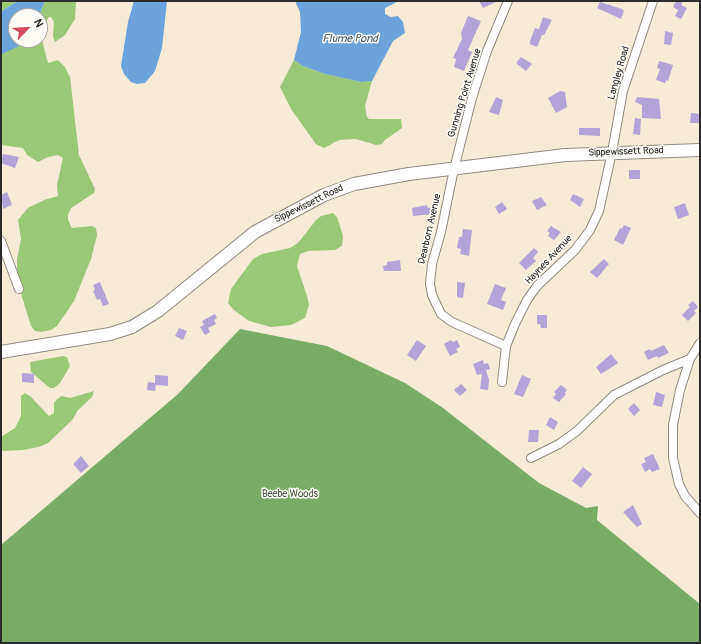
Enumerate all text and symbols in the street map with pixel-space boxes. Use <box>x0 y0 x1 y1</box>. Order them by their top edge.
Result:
north arrow <box>8 8 48 48</box>
text: N <box>31 17 46 29</box>
water label: Flume Pond <box>322 32 378 46</box>
street label: Langley Road <box>606 45 632 101</box>
street label: Gunning Point Avenue <box>446 47 484 139</box>
street label: Sippewissett Road <box>588 145 664 159</box>
street label: Sippewissett Road <box>273 182 345 226</box>
street label: Dearborn Avenue <box>416 193 444 265</box>
street label: Haynes Avenue <box>523 233 575 287</box>
park label: Beebe Woods <box>262 488 318 500</box>

